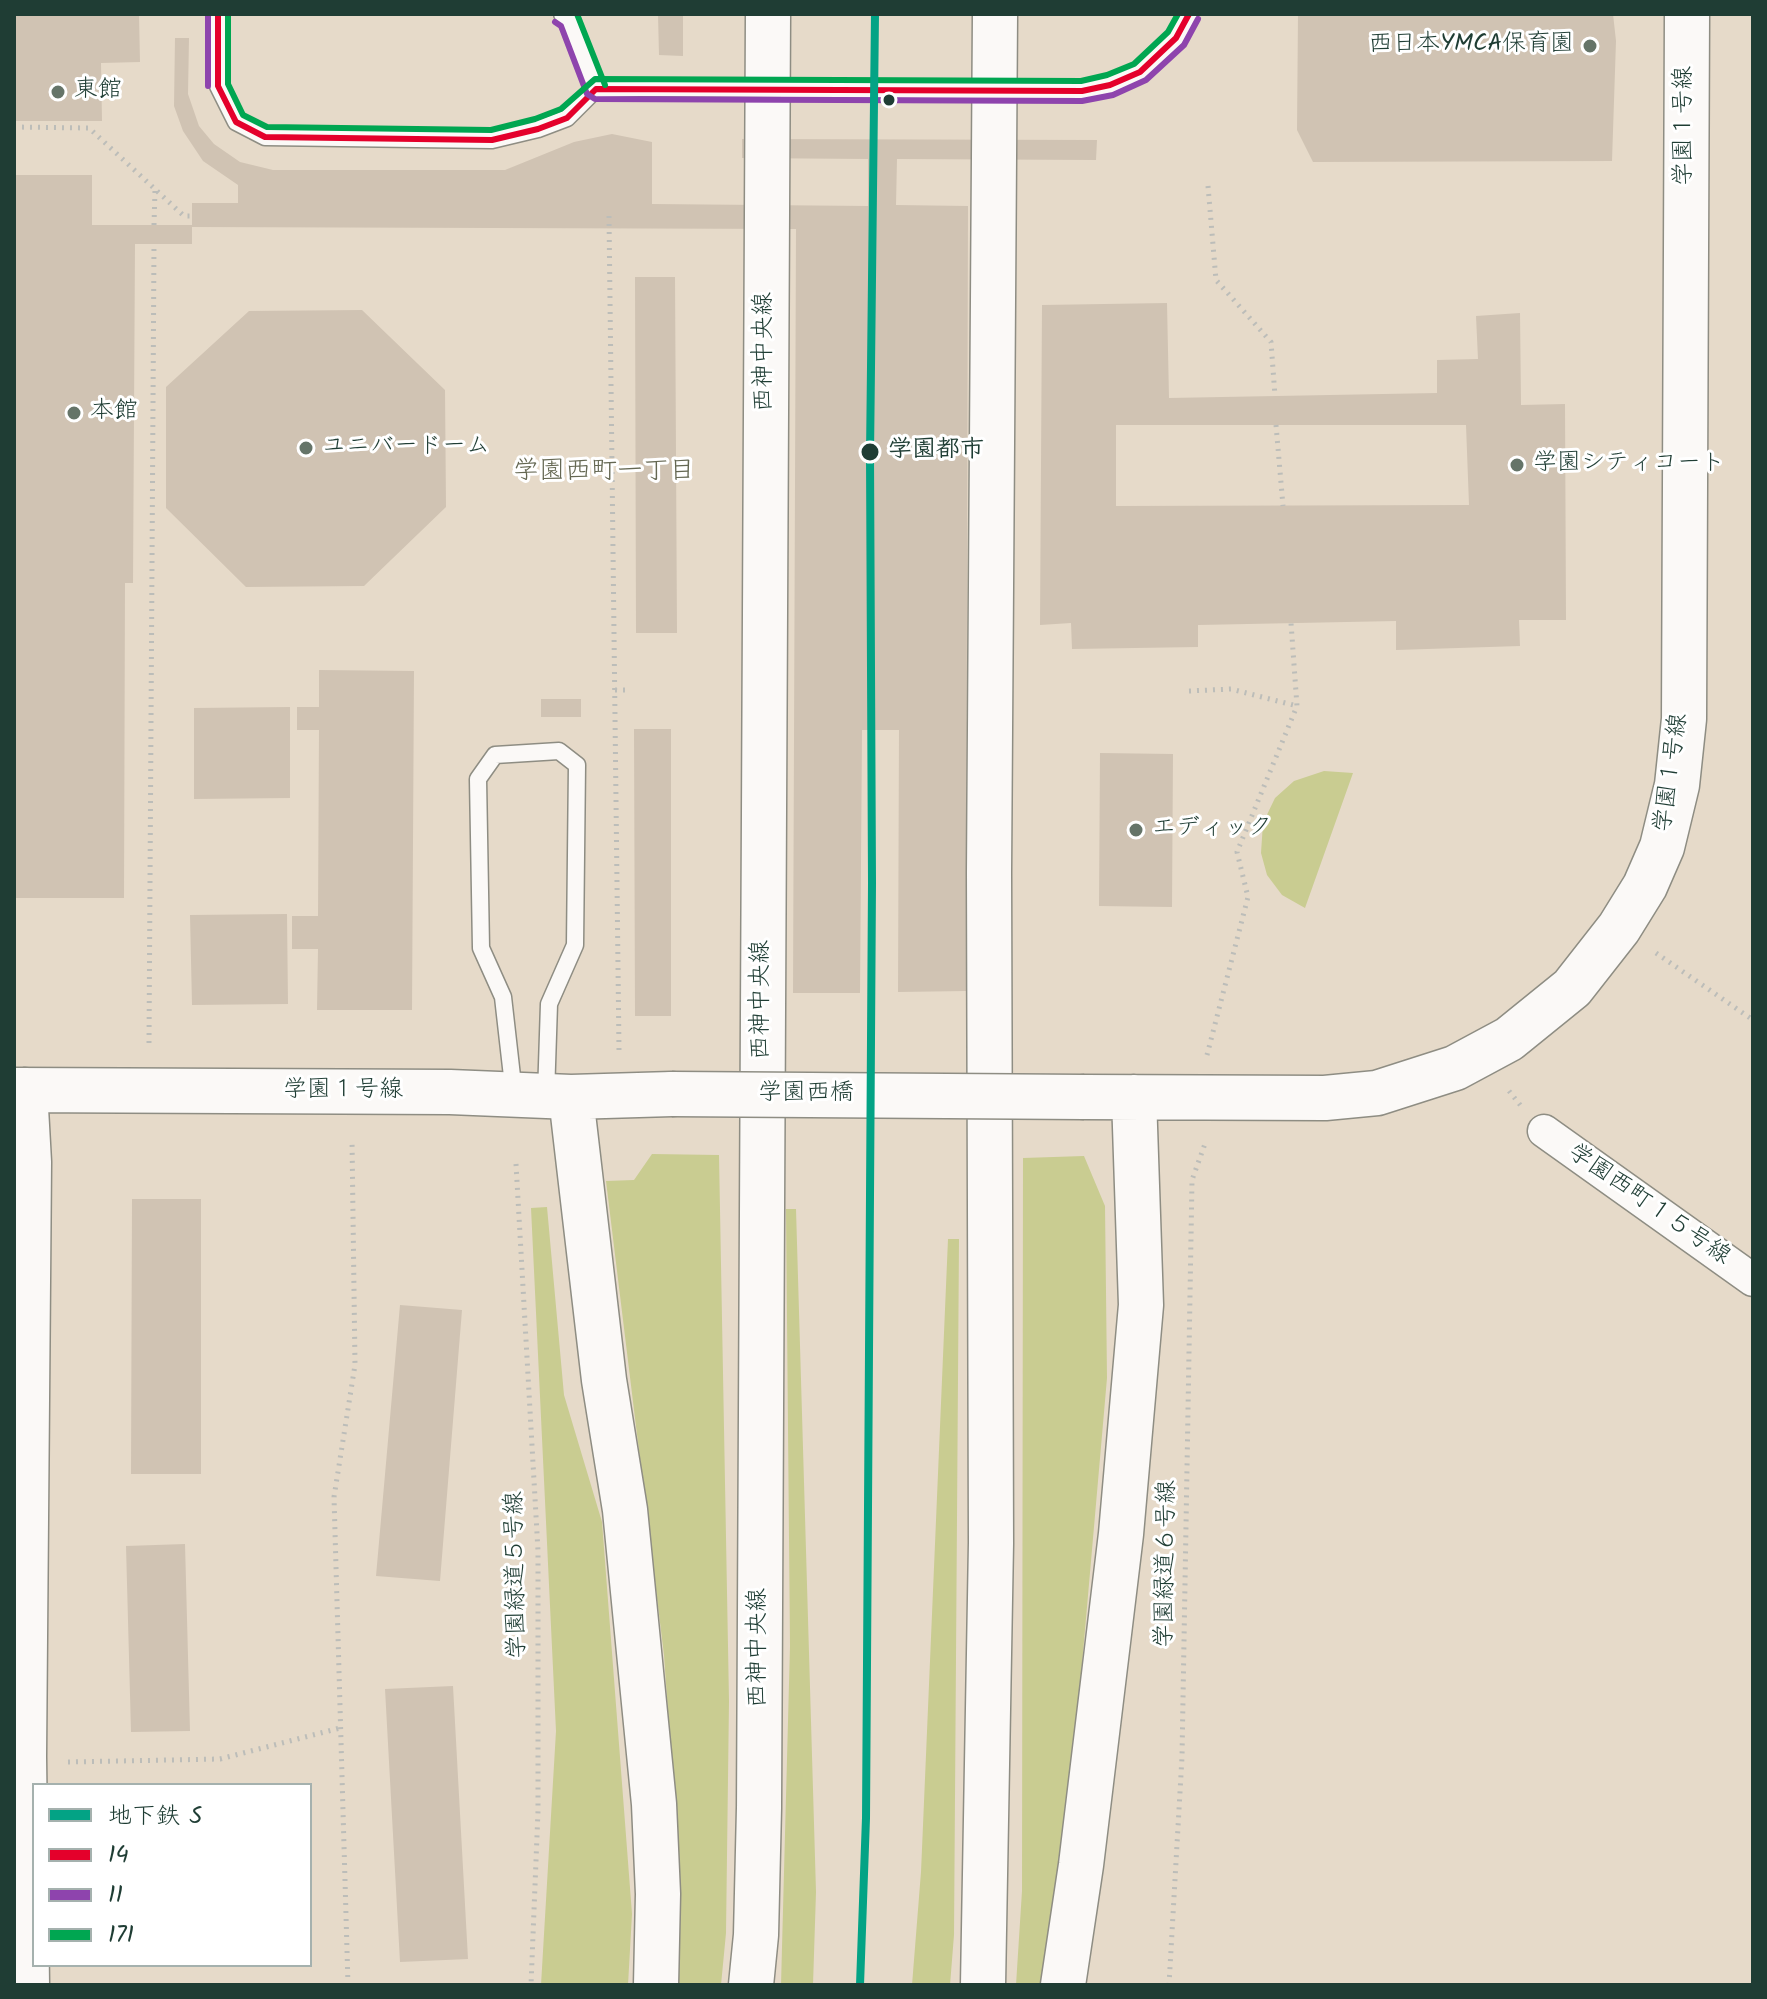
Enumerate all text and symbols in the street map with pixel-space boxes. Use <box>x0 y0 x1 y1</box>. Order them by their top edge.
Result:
place label: 西日本YMCA保育園 <box>1368 32 1574 60</box>
marker: 西日本YMCA保育園 <box>1581 37 1599 55</box>
street label: 学園１号線 <box>1672 66 1700 186</box>
place label: 東館 <box>74 78 122 106</box>
marker: 東館 <box>49 83 67 101</box>
unlabelled marker <box>881 92 897 108</box>
street label: 西神中央線 <box>752 292 780 412</box>
place label: 本館 <box>90 399 138 427</box>
marker: 本館 <box>65 404 83 422</box>
place label: ユニバードーム <box>322 434 490 462</box>
place label: 学園都市 <box>888 438 984 466</box>
marker: ユニバードーム <box>297 439 315 457</box>
marker: 学園都市 <box>859 441 881 463</box>
place label: 学園シティコート <box>1533 451 1725 479</box>
marker: 学園シティコート <box>1508 456 1526 474</box>
district label: 学園西町一丁目 <box>513 458 695 490</box>
street label: 学園１号線 <box>1650 712 1696 834</box>
place label: エディック <box>1152 816 1272 844</box>
marker: エディック <box>1127 821 1145 839</box>
street label: 西神中央線 <box>749 940 777 1060</box>
street label: 学園１号線 <box>283 1078 403 1106</box>
street label: 学園西橋 <box>758 1081 854 1109</box>
street label: 学園西町１５号線 <box>1561 1139 1735 1273</box>
street label: 学園緑道６号線 <box>1152 1480 1184 1648</box>
street label: 学園緑道５号線 <box>502 1491 534 1659</box>
street label: 西神中央線 <box>746 1588 774 1708</box>
legend <box>32 1783 312 1967</box>
text: 地下鉄 S <box>108 1797 202 1836</box>
text: 14 <box>108 1836 129 1875</box>
text: 11 <box>108 1876 123 1915</box>
text: 171 <box>108 1916 134 1955</box>

